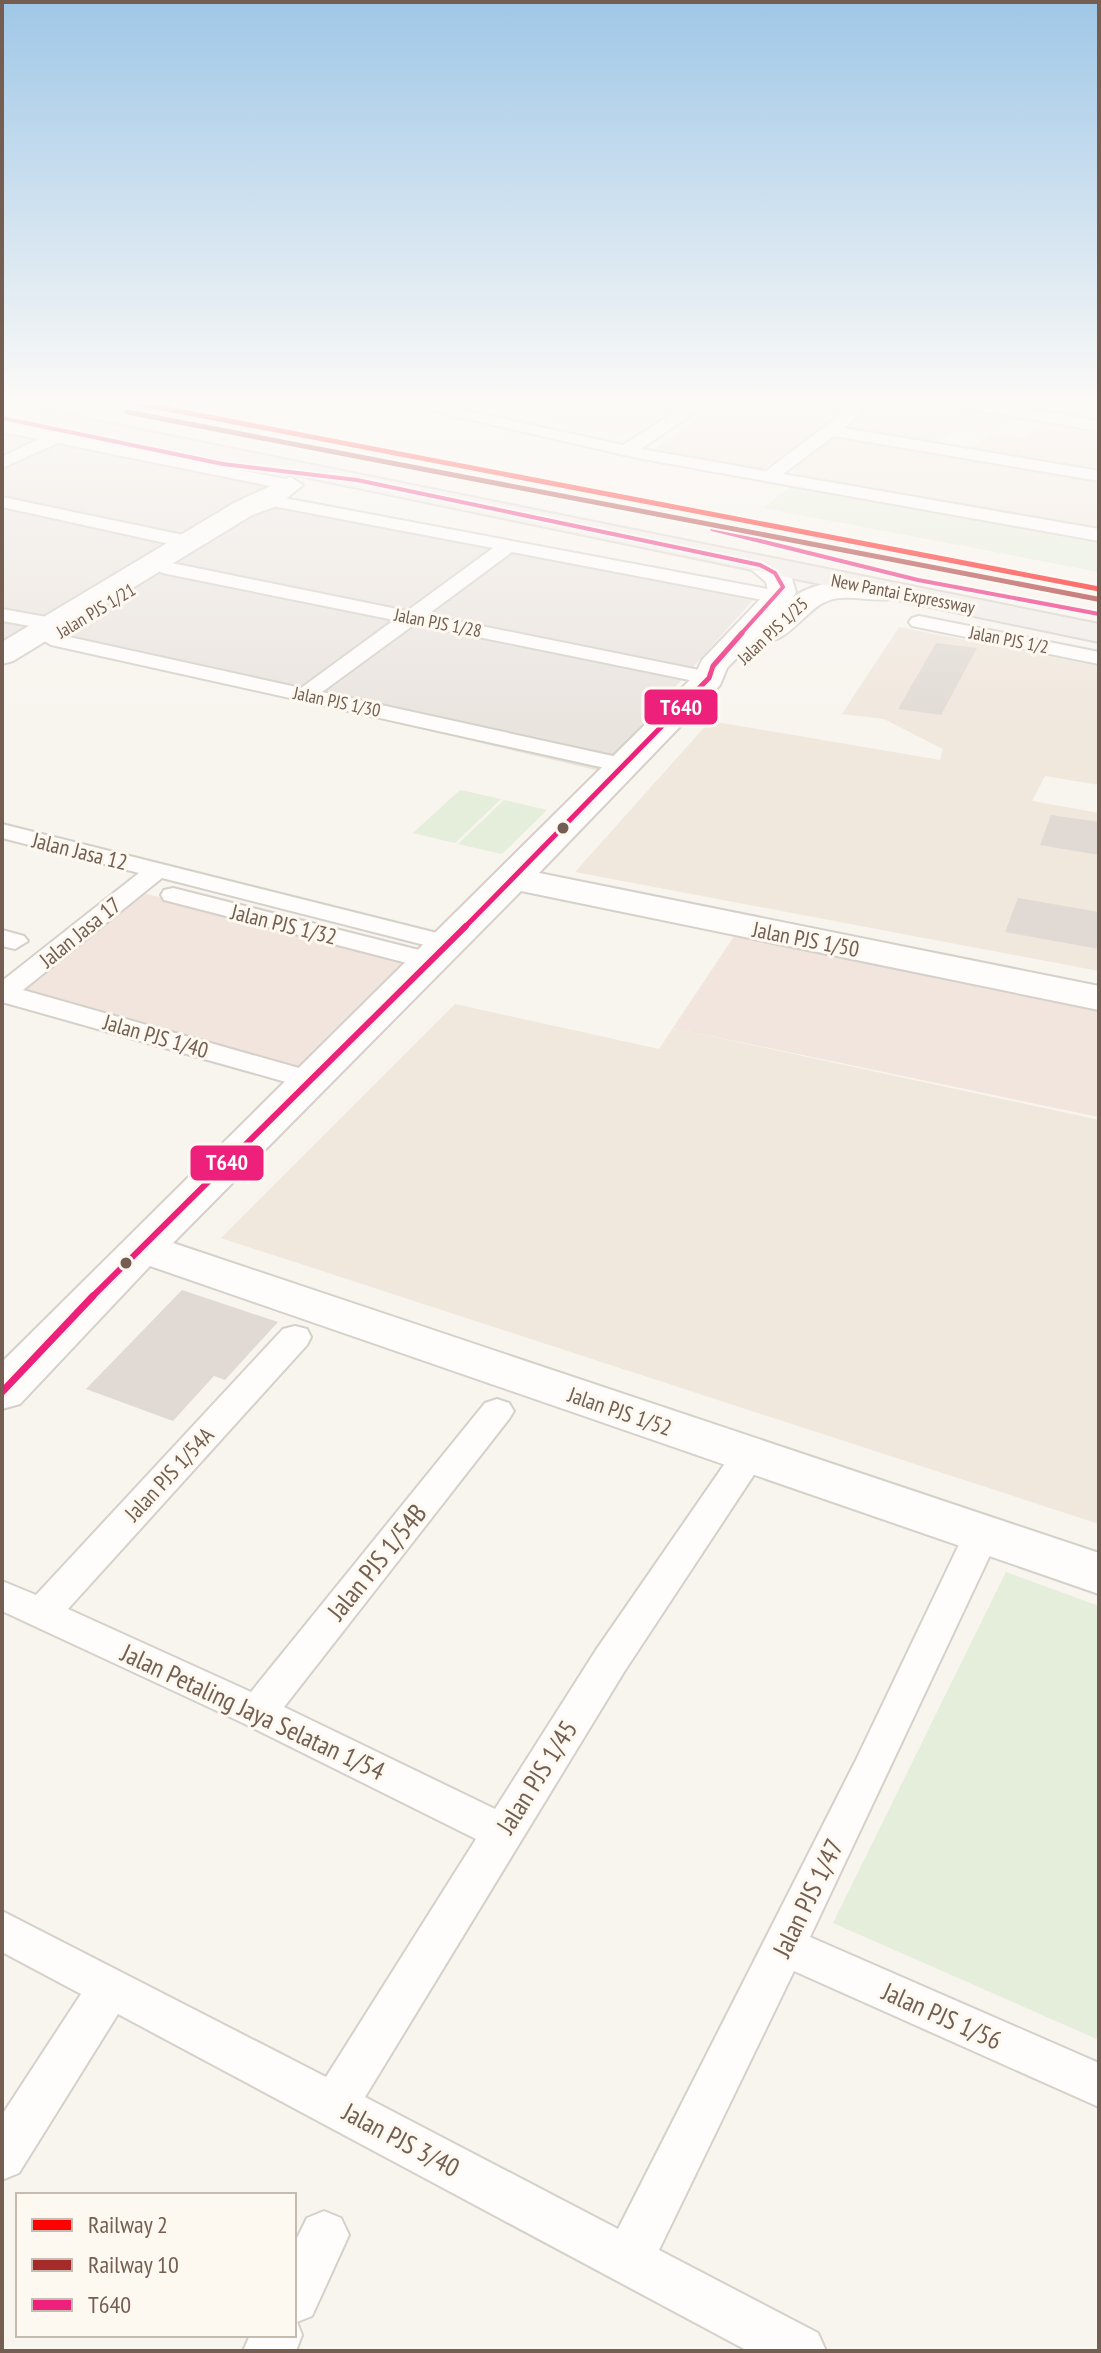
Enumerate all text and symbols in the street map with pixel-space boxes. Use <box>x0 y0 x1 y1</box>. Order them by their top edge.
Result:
street label: New Pantai Expressway <box>829 568 977 619</box>
street label: Jalan PJS 1/21 <box>51 578 139 644</box>
street label: Jalan PJS 1/25 <box>732 592 813 670</box>
street label: Jalan PJS 1/28 <box>392 603 484 642</box>
street label: Jalan PJS 1/2 <box>967 620 1051 658</box>
street label: Jalan PJS 1/30 <box>291 681 383 722</box>
line badge: T640 <box>643 688 719 726</box>
text: T640 <box>660 693 702 721</box>
unlabelled marker <box>555 820 571 836</box>
street label: Jalan Jasa 12 <box>29 825 131 876</box>
street label: Jalan Jasa 17 <box>33 891 127 974</box>
street label: Jalan PJS 1/32 <box>227 897 340 951</box>
street label: Jalan PJS 1/50 <box>749 915 862 963</box>
street label: Jalan PJS 1/40 <box>99 1007 212 1064</box>
line badge: T640 <box>189 1144 265 1182</box>
text: T640 <box>206 1148 248 1176</box>
unlabelled marker <box>118 1255 134 1271</box>
street label: Jalan PJS 1/52 <box>564 1380 676 1442</box>
street label: Jalan PJS 1/54A <box>118 1421 220 1528</box>
street label: Jalan PJS 1/54B <box>319 1497 433 1627</box>
street label: Jalan Petaling Jaya Selatan 1/54 <box>115 1636 391 1787</box>
street label: Jalan PJS 1/45 <box>488 1714 584 1840</box>
street label: Jalan PJS 1/47 <box>764 1833 850 1963</box>
street label: Jalan PJS 1/56 <box>876 1974 1007 2057</box>
street label: Jalan PJS 3/40 <box>336 2095 465 2184</box>
legend <box>16 2193 296 2337</box>
text: Railway 2 <box>88 2209 168 2240</box>
text: Railway 10 <box>88 2249 179 2280</box>
text: T640 <box>88 2289 131 2320</box>

